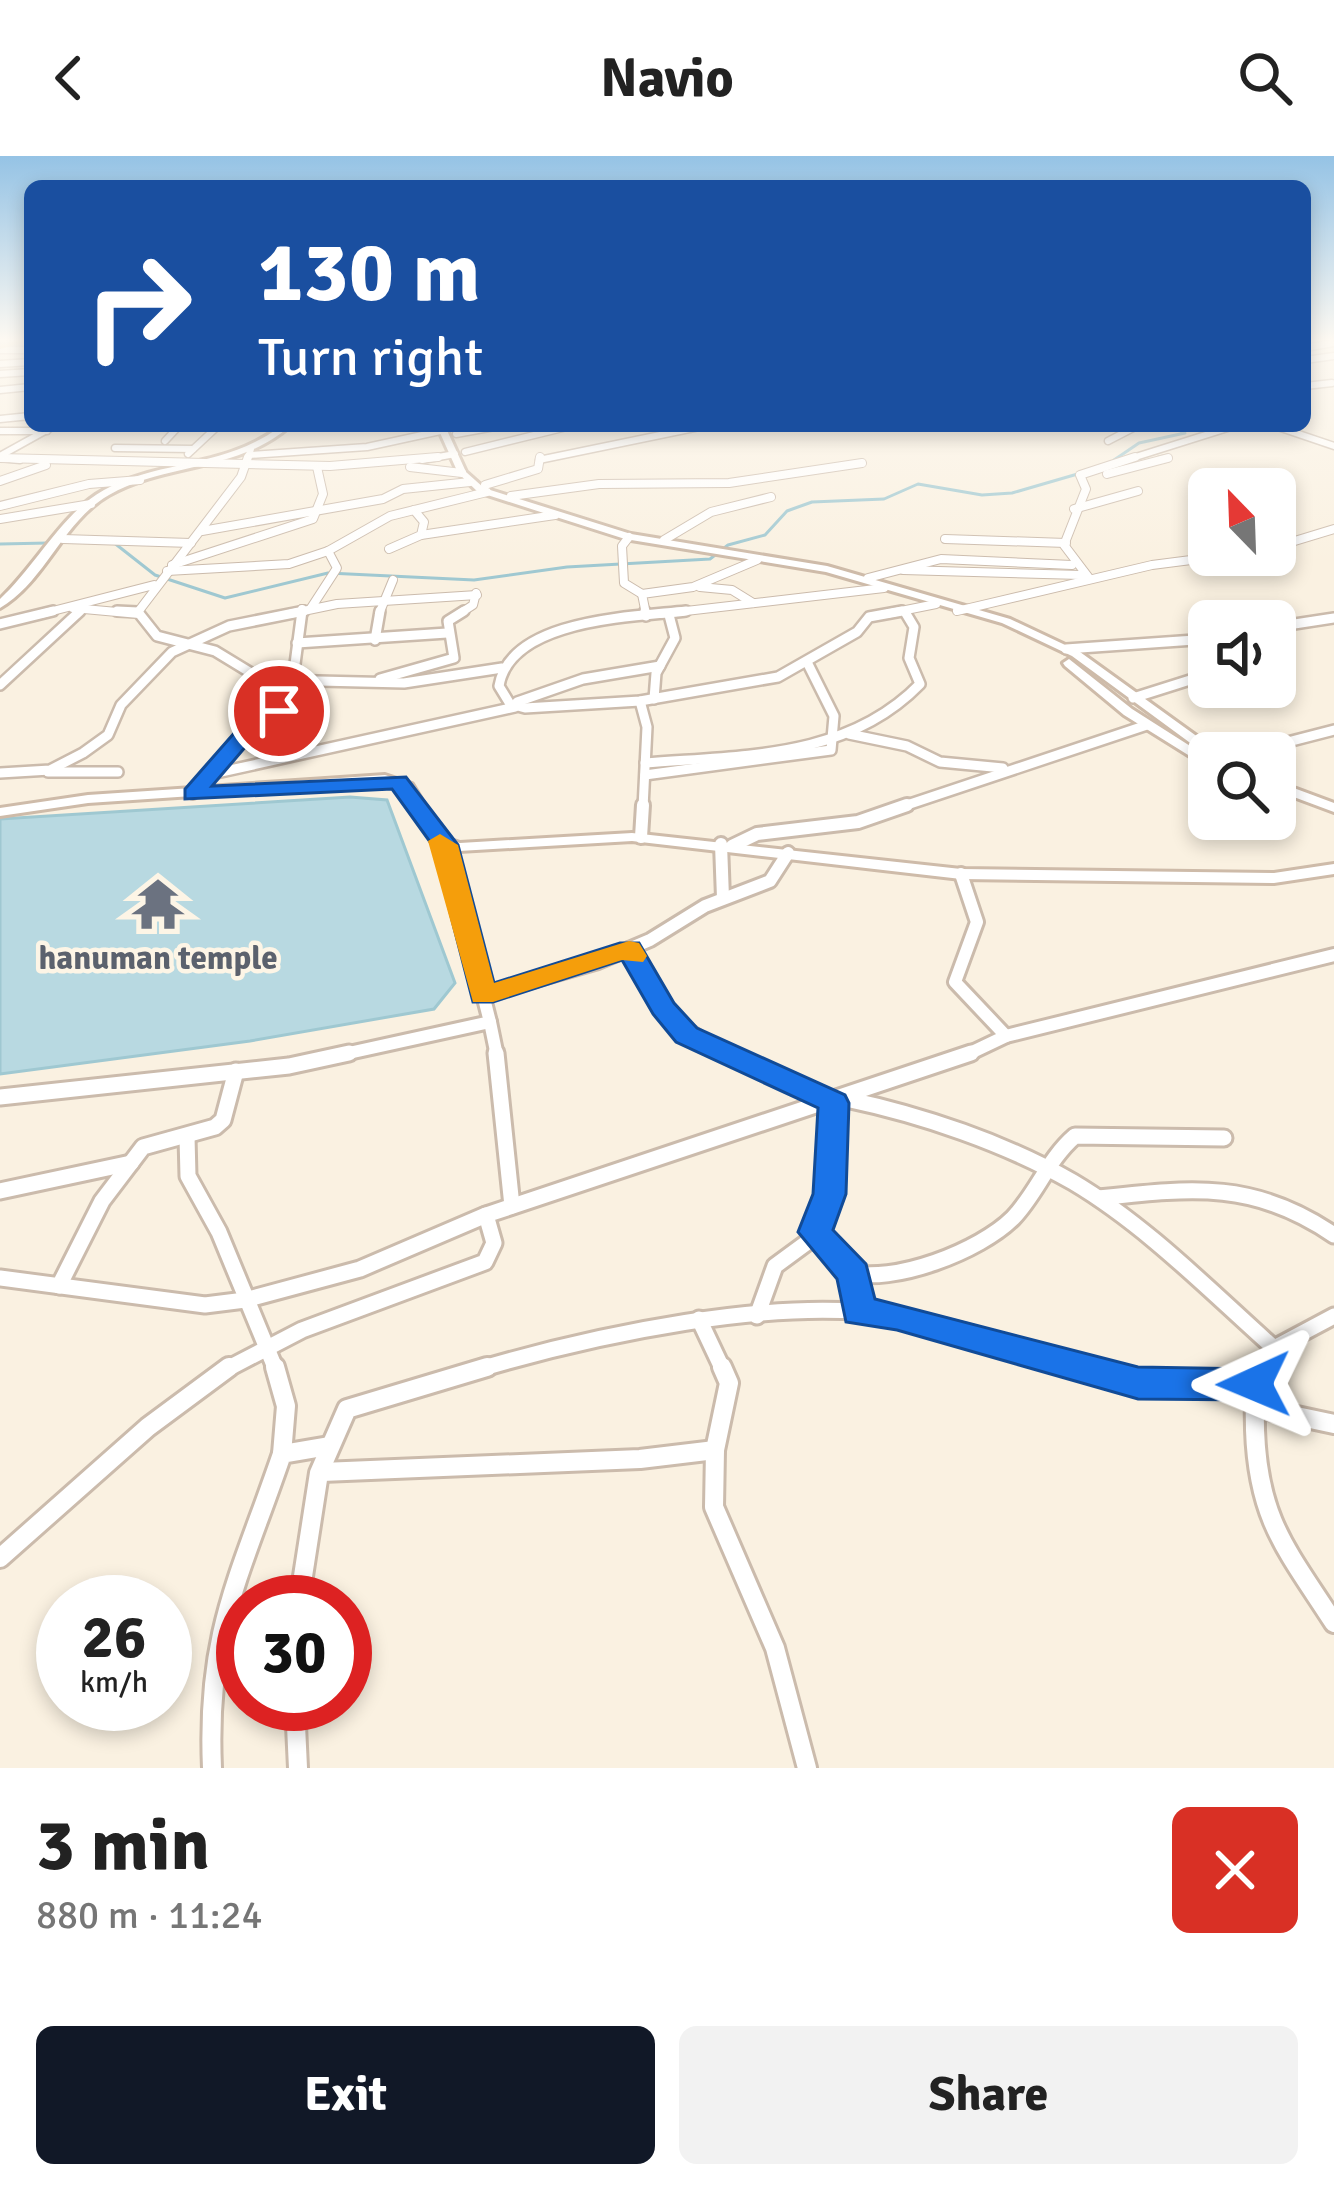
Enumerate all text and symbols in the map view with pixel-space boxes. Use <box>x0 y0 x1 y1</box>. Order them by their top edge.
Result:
icon: back <box>36 45 102 111</box>
text: Navio <box>600 45 734 112</box>
icon: search <box>1232 45 1298 111</box>
text: 130 m <box>258 221 480 325</box>
icon: right <box>60 228 216 384</box>
text: Turn right <box>258 324 483 391</box>
north arrow <box>1188 468 1296 576</box>
map controls <box>1188 468 1296 840</box>
button: sound <box>1188 600 1296 708</box>
pin <box>228 660 330 762</box>
icon: arrive <box>246 678 312 744</box>
button: search <box>1188 732 1296 840</box>
temple icon: hanuman temple <box>129 875 187 933</box>
place label: hanuman temple <box>38 938 278 979</box>
position arrow <box>1191 1321 1317 1447</box>
speed limit sign: 30 <box>216 1575 372 1731</box>
text: 26 <box>82 1601 146 1675</box>
text: km/h <box>80 1664 148 1701</box>
text: 3 min <box>36 1801 210 1890</box>
button: close <box>1172 1807 1298 1933</box>
text: 880 m · 11:24 <box>36 1891 263 1939</box>
button: Exit <box>36 2026 655 2164</box>
button: Share <box>679 2026 1298 2164</box>

